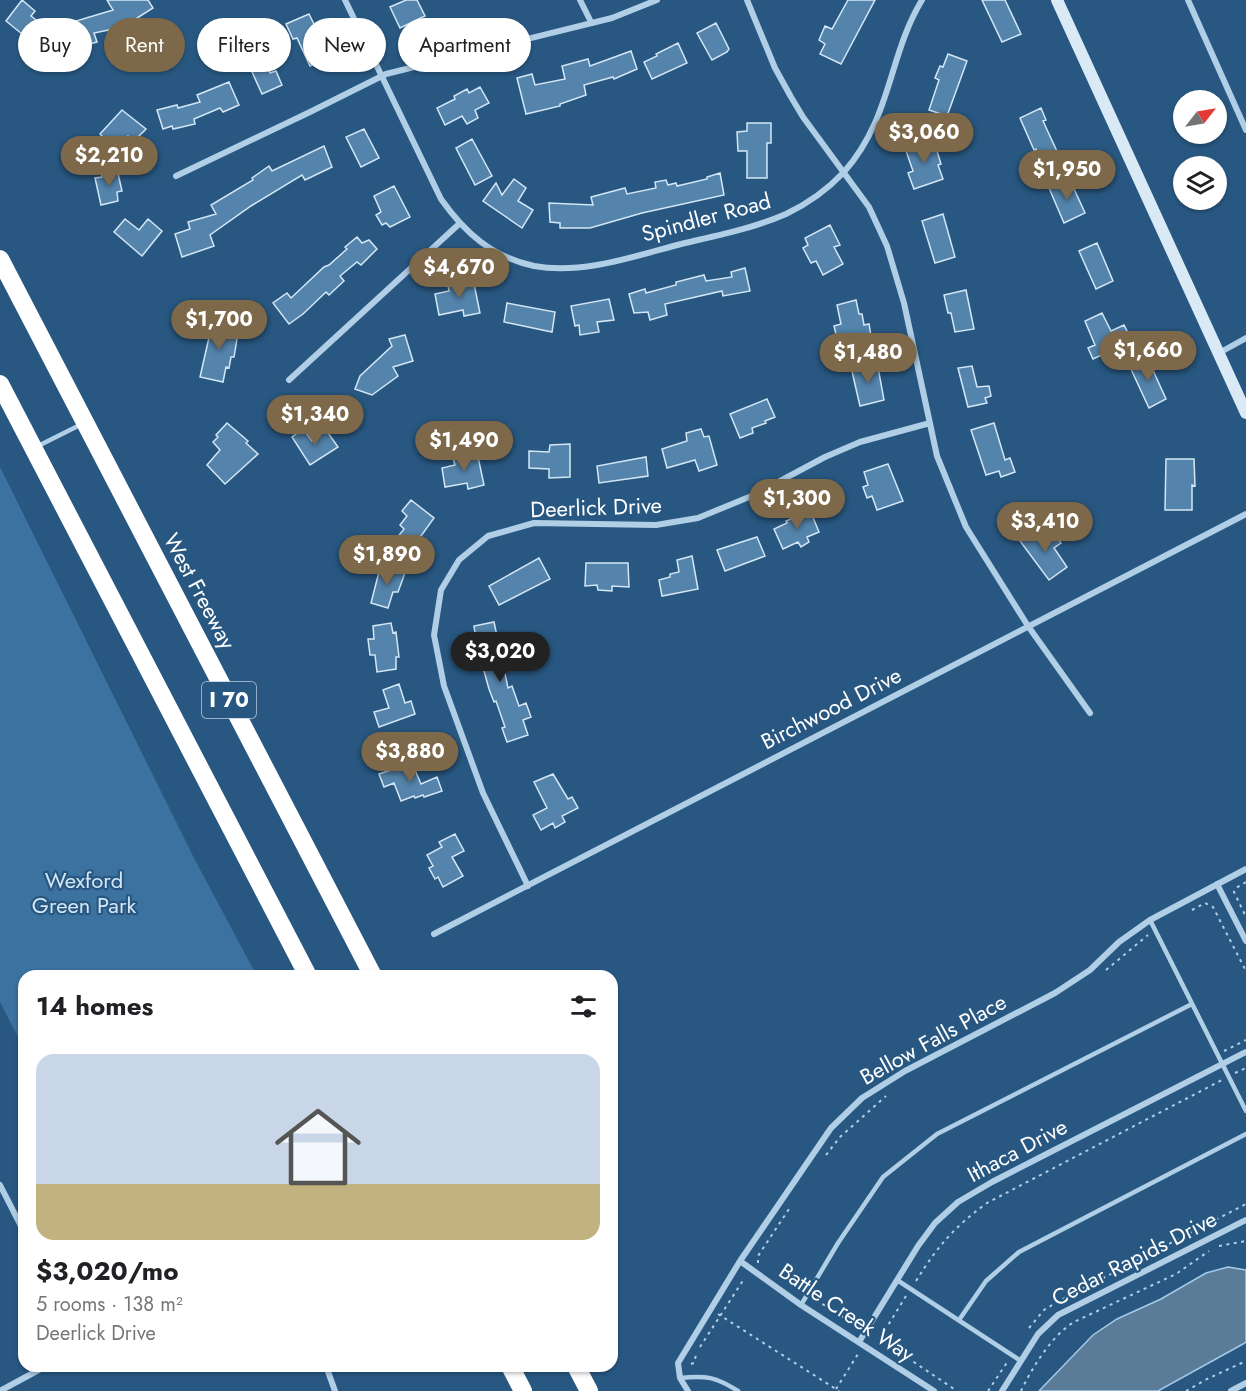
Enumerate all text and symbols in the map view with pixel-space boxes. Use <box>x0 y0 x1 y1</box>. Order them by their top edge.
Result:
chip: Buy <box>18 18 92 72</box>
chip: Rent <box>104 18 185 72</box>
chip: Filters <box>197 18 291 72</box>
chip: New <box>303 18 386 72</box>
chip: Apartment <box>398 18 531 72</box>
north arrow <box>1173 90 1227 144</box>
map controls <box>1173 90 1227 210</box>
pin: $3,060 <box>875 113 973 164</box>
text: $3,060 <box>889 118 959 147</box>
pin: $2,210 <box>60 136 158 187</box>
text: $2,210 <box>75 141 143 170</box>
pin: $1,950 <box>1018 150 1116 201</box>
text: $1,950 <box>1033 155 1101 184</box>
button: layers <box>1173 156 1227 210</box>
street label: Spindler Road <box>638 184 774 250</box>
pin: $4,670 <box>410 248 508 299</box>
text: $4,670 <box>423 253 495 282</box>
pin: $1,700 <box>170 300 268 351</box>
text: $1,700 <box>185 305 253 334</box>
pin: $1,660 <box>1099 331 1197 382</box>
pin: $1,480 <box>819 333 917 384</box>
text: $1,660 <box>1113 336 1183 365</box>
text: $1,480 <box>834 338 902 367</box>
pin: $1,340 <box>266 395 364 446</box>
text: $1,340 <box>281 400 349 429</box>
pin: $1,490 <box>415 421 513 472</box>
text: $1,490 <box>429 426 499 455</box>
pin: $1,300 <box>748 479 846 530</box>
text: $1,300 <box>763 484 831 513</box>
street label: Deerlick Drive <box>530 489 662 525</box>
pin: $3,410 <box>996 502 1094 553</box>
text: $3,410 <box>1011 507 1079 536</box>
street label: West Freeway <box>156 527 244 655</box>
pin: $1,890 <box>338 535 436 586</box>
text: $1,890 <box>353 540 421 569</box>
pin: $3,020 <box>451 632 549 683</box>
text: $3,020 <box>465 637 535 666</box>
street label: Birchwood Drive <box>755 659 907 757</box>
road number: I 70 <box>202 682 256 718</box>
pin: $3,880 <box>361 732 459 783</box>
text: $3,880 <box>375 737 445 766</box>
park label: Wexford Green Park <box>32 864 136 921</box>
street label: Bellow Falls Place <box>854 985 1012 1093</box>
text: 14 homes <box>36 987 153 1025</box>
icon: filters <box>567 990 600 1023</box>
icon: home <box>264 1093 372 1201</box>
street label: Ithaca Drive <box>961 1110 1073 1190</box>
street label: Cedar Rapids Drive <box>1046 1202 1222 1314</box>
text: $3,020/mo <box>36 1252 178 1290</box>
street label: Battle Creek Way <box>773 1255 921 1369</box>
text: 5 rooms · 138 m² <box>36 1290 183 1319</box>
text: Deerlick Drive <box>36 1319 156 1348</box>

